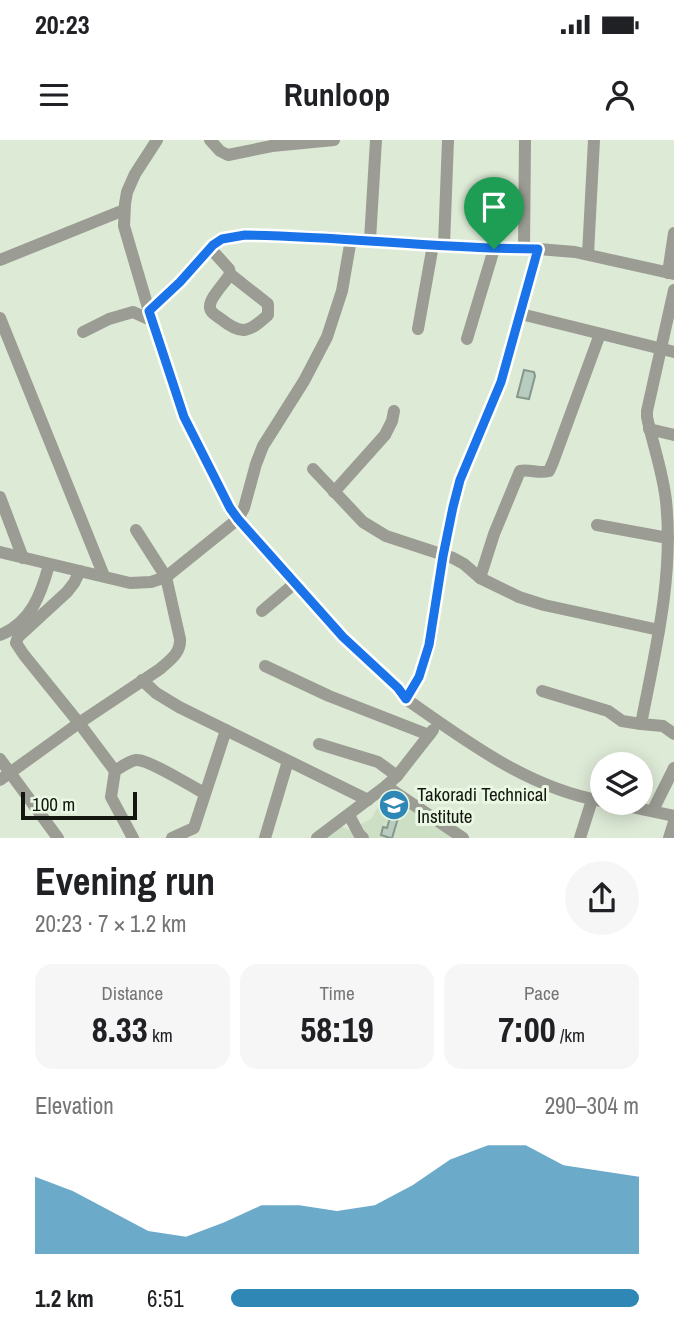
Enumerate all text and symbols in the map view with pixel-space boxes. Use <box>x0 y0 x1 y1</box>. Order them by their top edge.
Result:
text: 20:23 <box>35 7 90 42</box>
text: Runloop <box>284 73 390 116</box>
icon: menu <box>35 76 73 114</box>
icon: person <box>601 76 639 114</box>
pin <box>464 177 524 249</box>
icon: arrive <box>475 188 513 226</box>
map controls <box>590 752 653 815</box>
button: layers <box>590 752 653 815</box>
place label: Takoradi Technical Institute <box>417 781 547 829</box>
scale bar <box>21 788 136 820</box>
school or university icon: Takoradi Technical Institute <box>377 788 411 822</box>
text: 100 m <box>32 791 75 817</box>
text: Evening run <box>35 856 215 907</box>
button: share <box>565 861 639 935</box>
text: 20:23 · 7 × 1.2 km <box>35 908 187 939</box>
text: Distance <box>102 980 163 1006</box>
text: Time <box>319 980 355 1006</box>
text: Pace <box>524 980 559 1006</box>
text: 8.33 <box>92 1006 148 1053</box>
text: 58:19 <box>300 1006 374 1053</box>
text: 7:00 <box>498 1006 556 1053</box>
text: km <box>148 1022 173 1048</box>
text: /km <box>556 1022 585 1048</box>
text: Elevation <box>35 1090 114 1121</box>
text: 290–304 m <box>545 1090 639 1121</box>
text: 1.2 km <box>35 1283 94 1314</box>
text: 6:51 <box>147 1283 184 1314</box>

